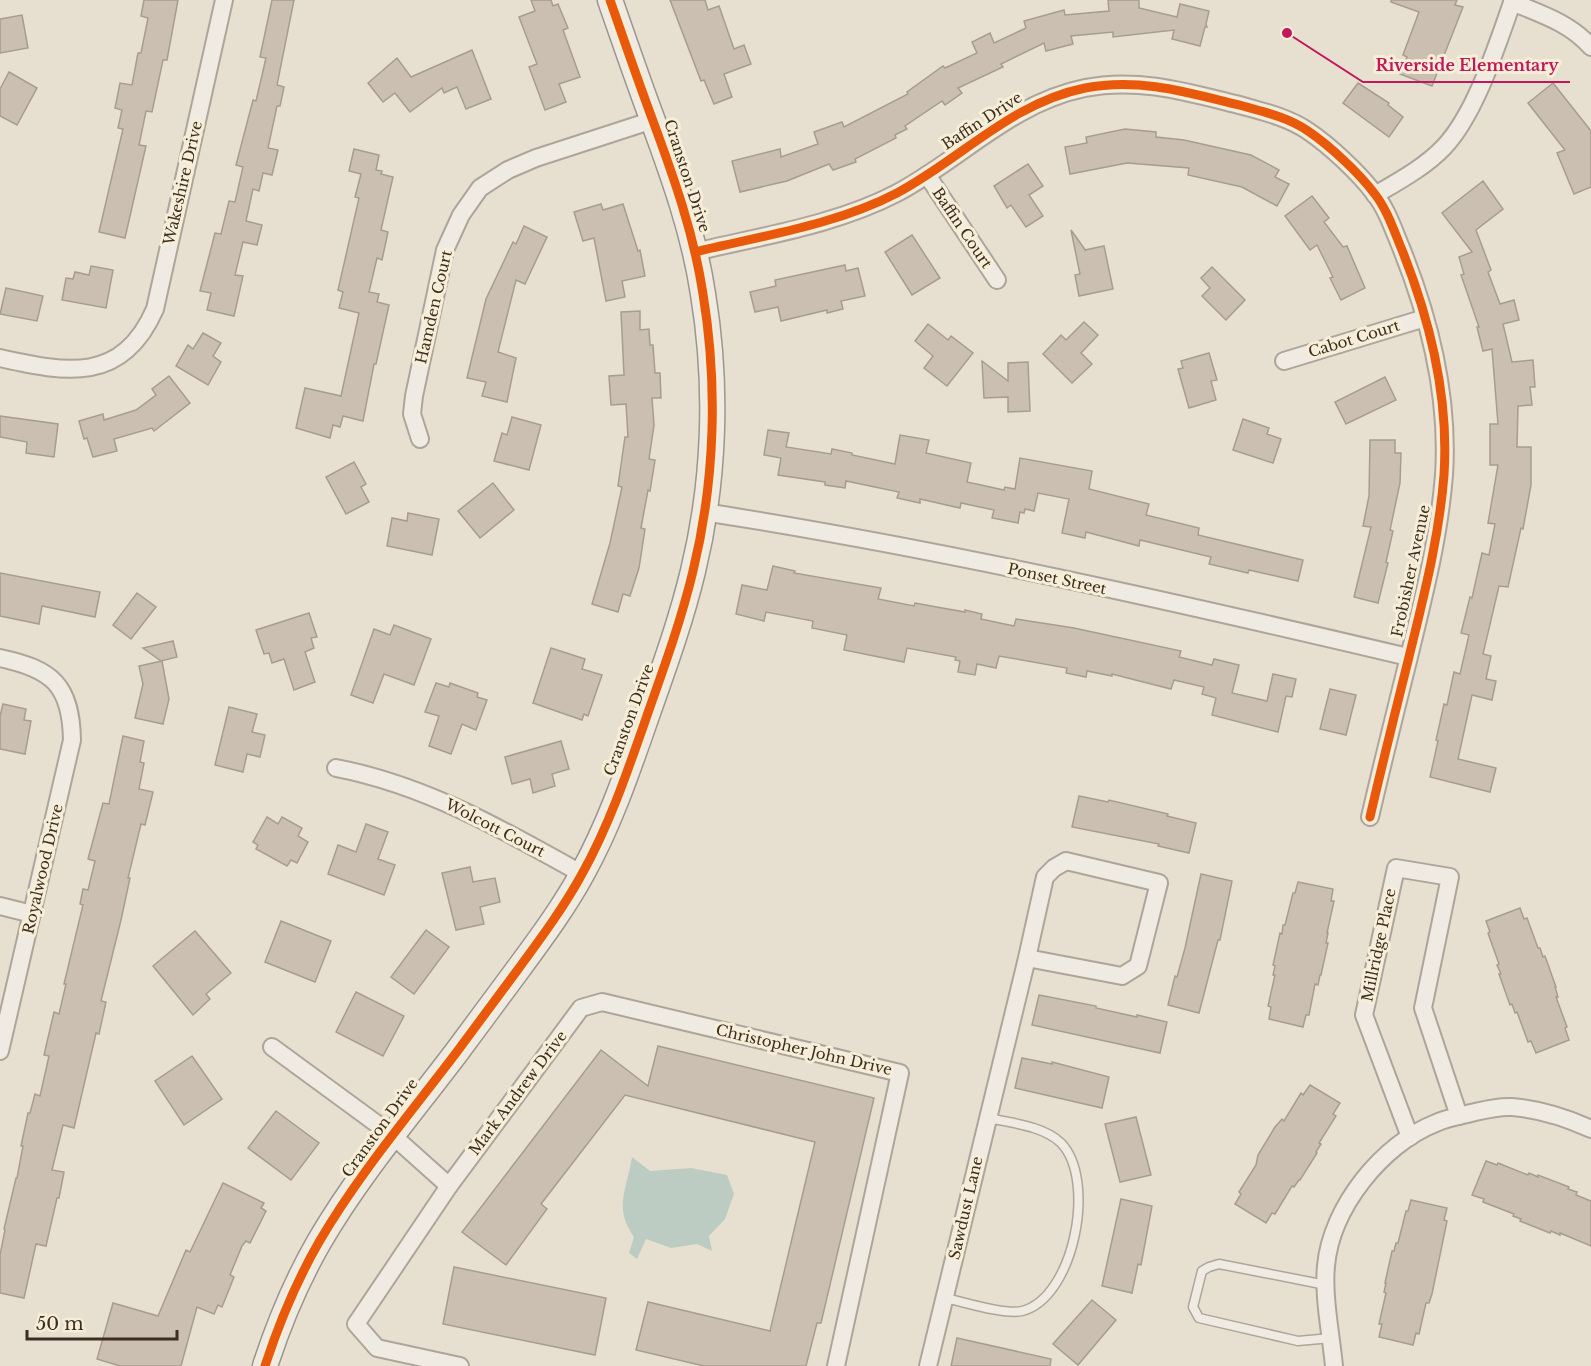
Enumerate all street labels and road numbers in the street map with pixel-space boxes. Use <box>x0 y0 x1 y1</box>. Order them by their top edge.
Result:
street label: Baffin Drive <box>938 88 1025 154</box>
street label: Cranston Drive <box>660 117 715 235</box>
street label: Wakeshire Drive <box>159 119 206 248</box>
street label: Baffin Court <box>928 184 997 272</box>
street label: Hamden Court <box>411 248 456 366</box>
street label: Cabot Court <box>1306 316 1402 361</box>
street label: Frobisher Avenue <box>1387 503 1434 639</box>
street label: Ponset Street <box>1006 559 1109 598</box>
street label: Cranston Drive <box>599 661 658 778</box>
street label: Wolcott Court <box>441 794 549 861</box>
street label: Royalwood Drive <box>18 802 67 936</box>
street label: Millridge Place <box>1357 886 1400 1003</box>
street label: Christopher John Drive <box>714 1020 894 1079</box>
street label: Mark Andrew Drive <box>464 1026 571 1159</box>
street label: Cranston Drive <box>337 1075 422 1181</box>
street label: Sawdust Lane <box>944 1154 987 1261</box>

